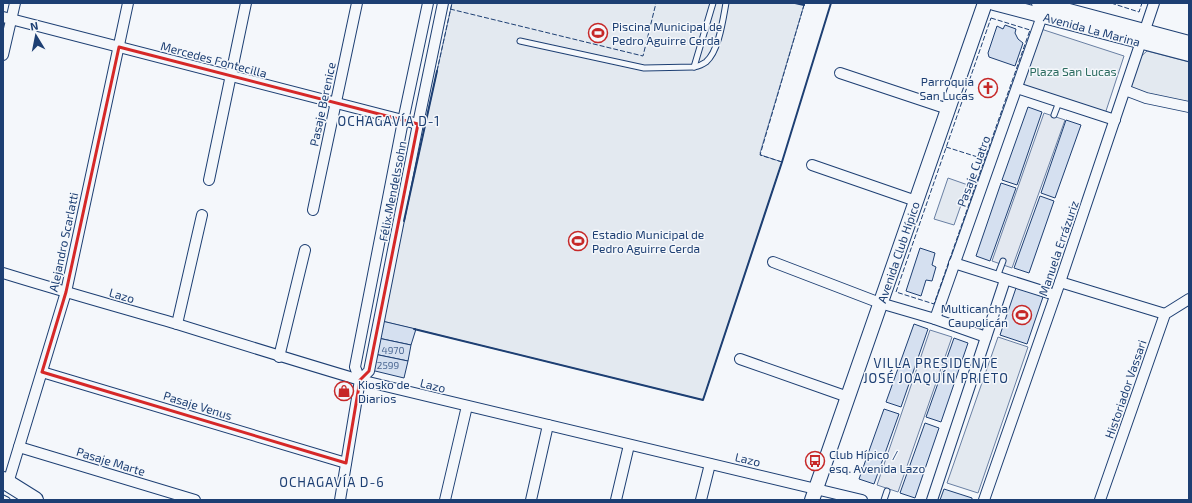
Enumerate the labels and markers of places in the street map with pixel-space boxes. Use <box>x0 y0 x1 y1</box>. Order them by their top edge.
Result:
place label: Piscina Municipal de Pedro Aguirre Cerda <box>612 19 722 47</box>
sports icon: Piscina Municipal de Pedro Aguirre Cerda <box>587 22 609 44</box>
place label: Parroquia San Lucas <box>919 74 974 102</box>
church icon: Parroquia San Lucas <box>977 77 999 99</box>
place label: Estadio Municipal de Pedro Aguirre Cerda <box>592 227 704 255</box>
sports icon: Estadio Municipal de Pedro Aguirre Cerda <box>567 230 589 252</box>
place label: Multicancha Caupolicán <box>941 301 1008 329</box>
sports icon: Multicancha Caupolicán <box>1011 304 1033 326</box>
place label: Kiosko de Diarios <box>358 377 410 405</box>
shop icon: Kiosko de Diarios <box>333 380 355 402</box>
place label: Club Hípico / esq. Avenida Lazo <box>829 447 925 475</box>
bus stop icon: Club Hípico / esq. Avenida Lazo <box>804 450 826 472</box>

